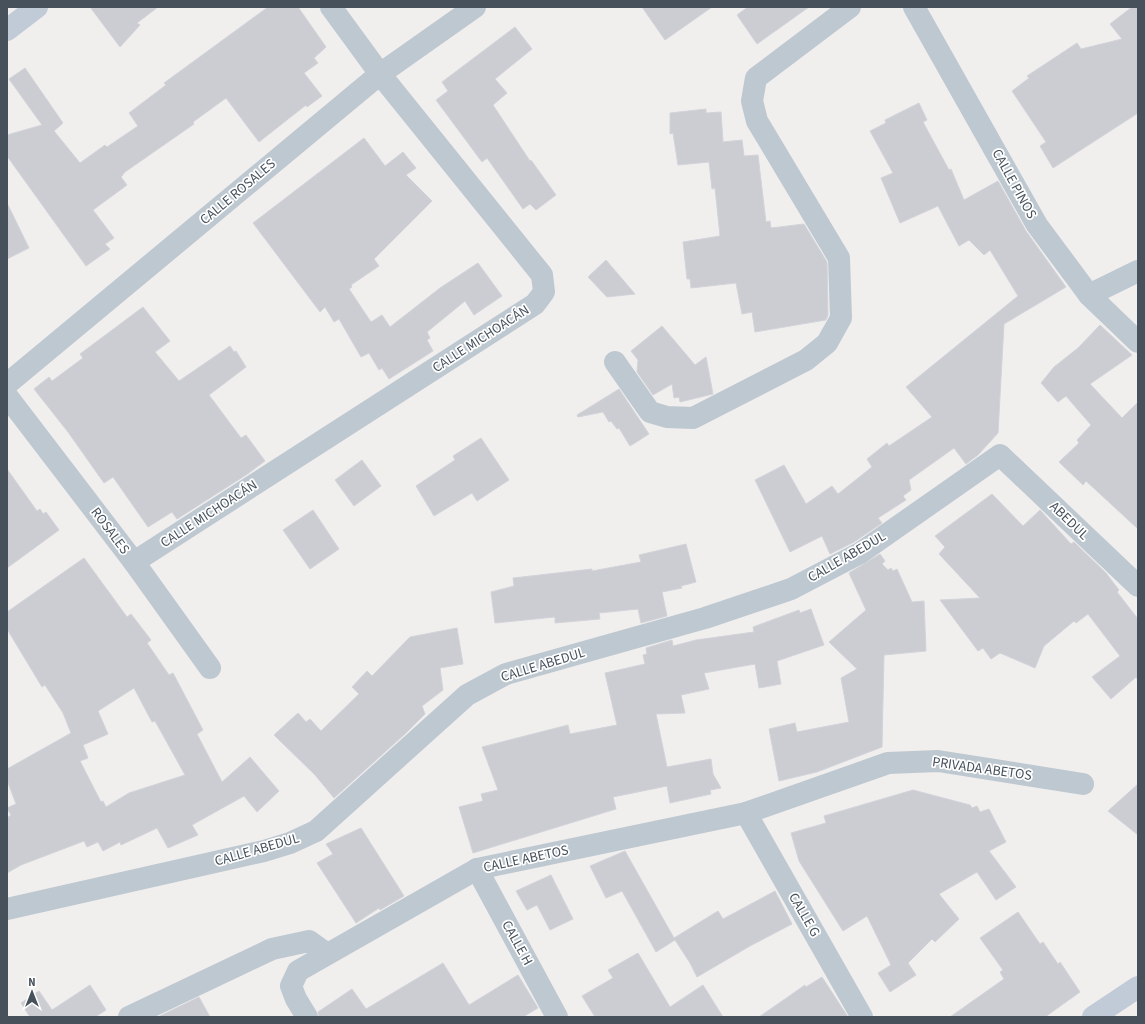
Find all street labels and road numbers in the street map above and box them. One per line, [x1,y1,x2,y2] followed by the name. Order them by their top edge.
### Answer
[987,146,1041,222] street label: CALLE PINOS
[196,154,280,230] street label: CALLE ROSALES
[429,300,533,378] street label: CALLE MICHOACÁN
[157,475,261,553] street label: CALLE MICHOACÁN
[1045,497,1093,545] street label: ABEDUL
[86,503,134,559] street label: ROSALES
[804,526,890,587] street label: CALLE ABEDUL
[498,643,588,687] street label: CALLE ABEDUL
[931,752,1033,786] street label: PRIVADA ABETOS
[212,828,302,872] street label: CALLE ABEDUL
[482,840,570,878] street label: CALLE ABETOS
[783,889,825,941] street label: CALLE G
[496,917,538,969] street label: CALLE H

